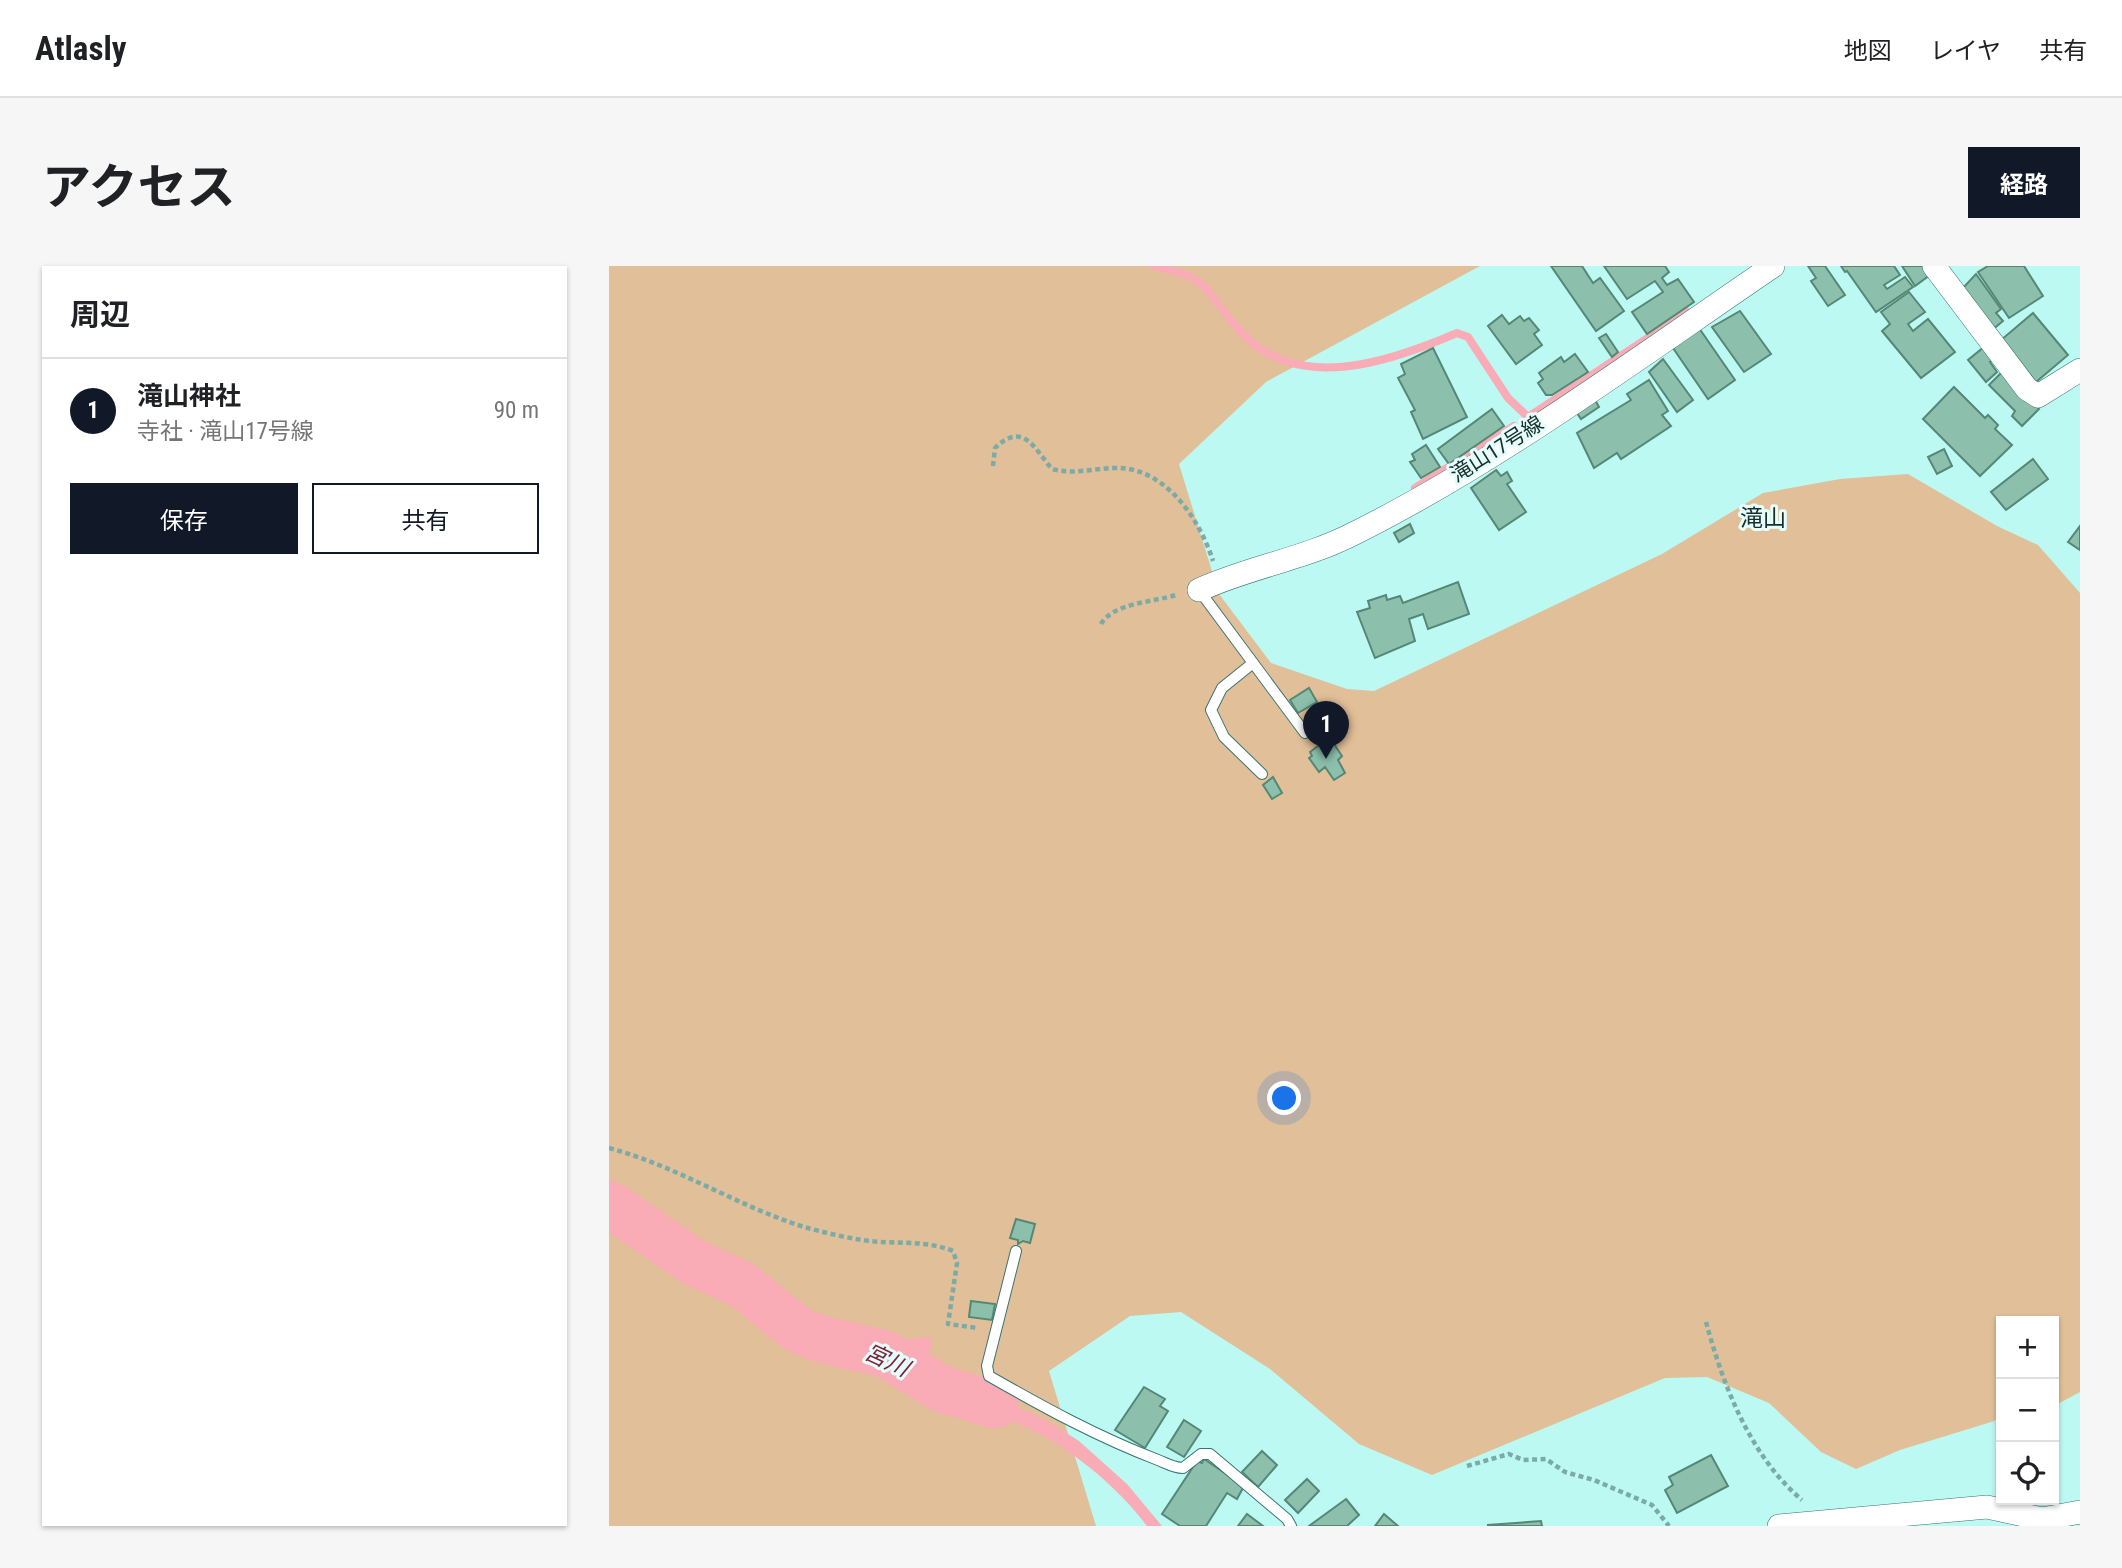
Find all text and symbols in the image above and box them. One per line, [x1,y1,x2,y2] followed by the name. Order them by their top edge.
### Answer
[35,29,126,68] text: Atlasly
[1844,37,1892,65] text: 地図
[1930,37,2001,65] text: レイヤ
[2039,37,2087,65] text: 共有
[1968,147,2080,218] button: 経路
[42,159,236,216] text: アクセス
[70,297,130,332] text: 周辺
[137,381,241,411] text: 滝山神社
[87,397,99,424] text: 1
[494,397,539,424] text: 90 m
[1446,411,1548,487] street label: 滝山17号線
[137,418,314,445] text: 寺社 · 滝山17号線
[70,483,298,554] button: 保存
[312,483,539,554] button: 共有
[1740,505,1786,532] district label: 滝山
[1303,701,1349,759] pin: 1
[1267,1081,1301,1115] your location
[1996,1316,2059,1505] map controls
[1996,1316,2059,1379] button: +
[860,1338,916,1384] water label: 宮川
[1996,1379,2059,1442] button: −
[1996,1442,2059,1505] button: locate

